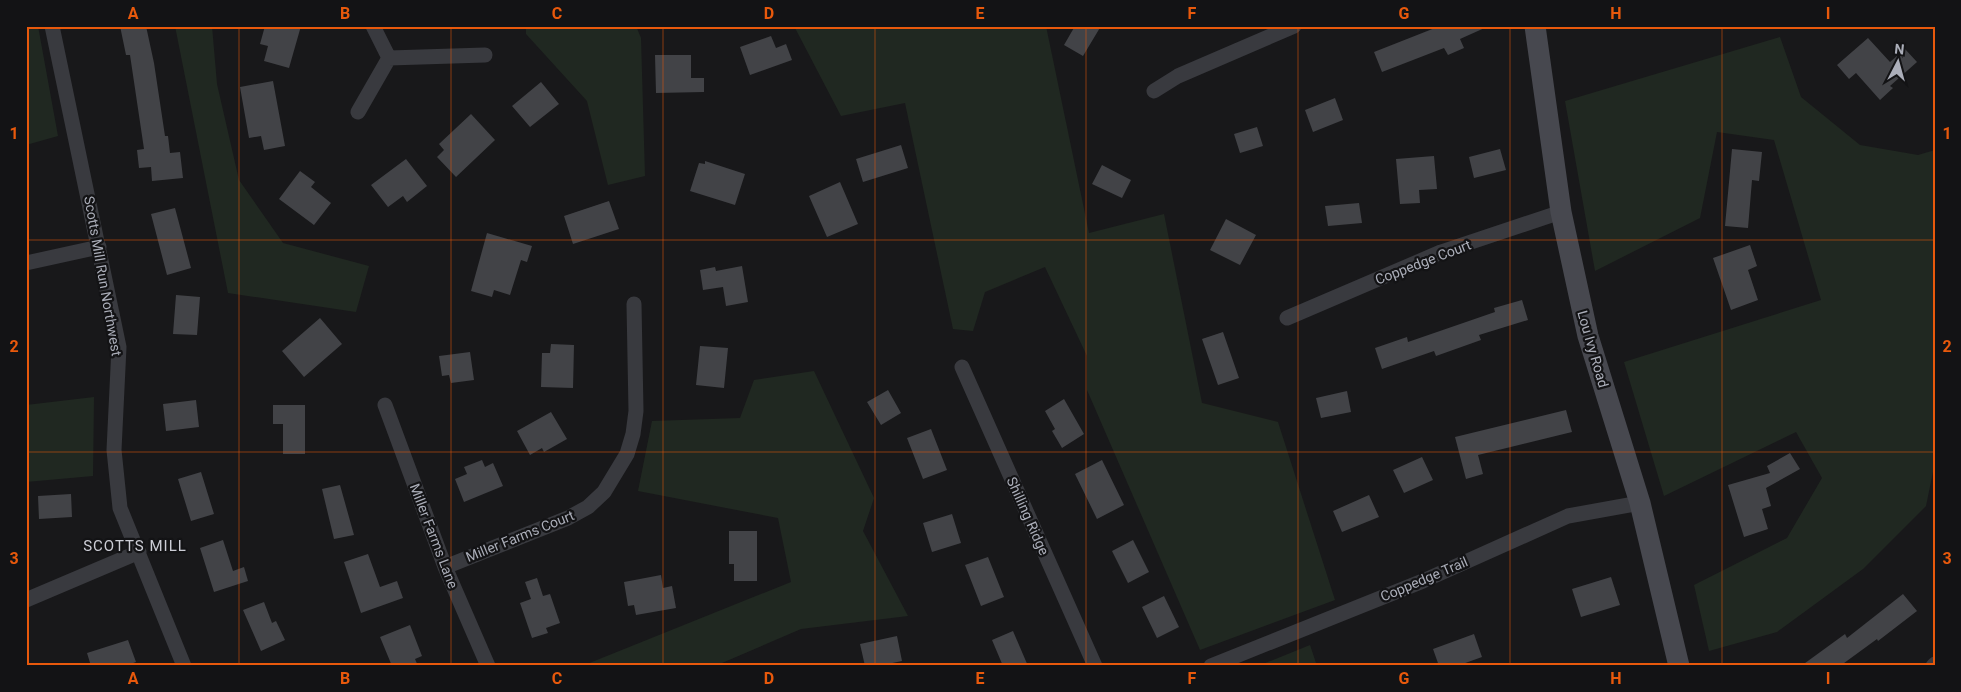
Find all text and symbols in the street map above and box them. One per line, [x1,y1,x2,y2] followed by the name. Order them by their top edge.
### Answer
[128,4,139,23] text: A
[340,4,350,23] text: B
[552,4,562,23] text: C
[764,4,774,23] text: D
[976,4,985,23] text: E
[1188,4,1197,23] text: F
[1399,4,1410,23] text: G
[1610,4,1622,23] text: H
[1826,4,1830,23] text: I
[1874,38,1924,88] north arrow
[1894,41,1905,58] text: N
[9,124,19,143] text: 1
[1942,124,1952,143] text: 1
[81,195,125,358] street label: Scotts Mill Run Northwest
[1373,236,1474,288] street label: Coppedge Court
[1574,309,1612,389] street label: Lou Ivy Road
[9,337,19,356] text: 2
[1942,337,1952,356] text: 2
[1004,474,1052,558] street label: Shilling Ridge
[407,481,461,591] street label: Miller Farms Lane
[464,507,577,565] street label: Miller Farms Court
[83,537,187,555] district label: SCOTTS MILL
[9,549,19,568] text: 3
[1942,549,1952,568] text: 3
[1378,553,1470,605] street label: Coppedge Trail
[128,669,139,688] text: A
[340,669,350,688] text: B
[552,669,562,688] text: C
[764,669,774,688] text: D
[976,669,985,688] text: E
[1188,669,1197,688] text: F
[1399,669,1410,688] text: G
[1610,669,1622,688] text: H
[1826,669,1830,688] text: I

